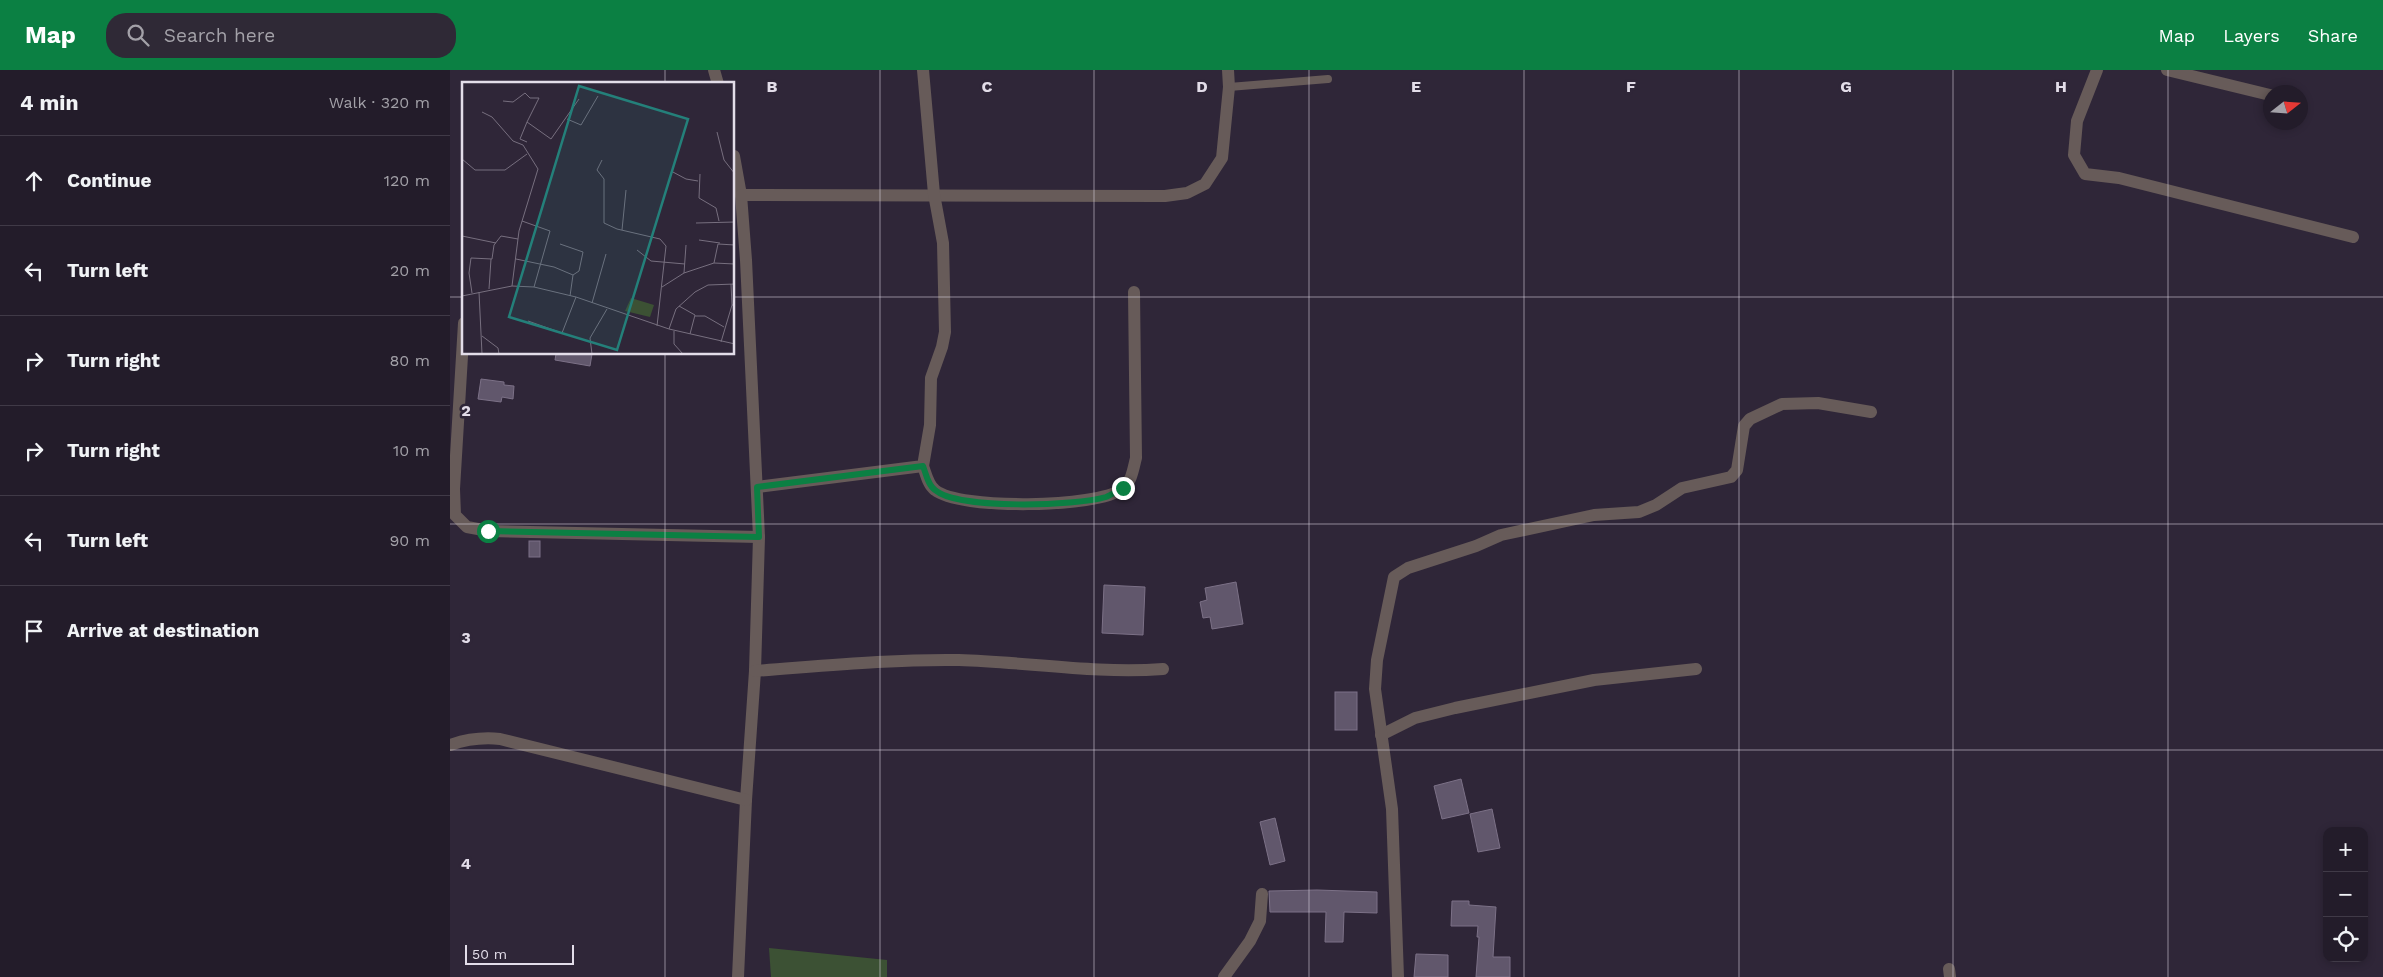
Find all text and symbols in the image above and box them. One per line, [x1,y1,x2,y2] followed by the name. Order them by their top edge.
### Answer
[106,13,456,58] search box
[25,21,76,49] text: Map
[124,21,152,49] icon: search
[164,24,275,47] text: Search here
[2158,25,2195,46] text: Map
[2223,25,2280,46] text: Layers
[2308,25,2358,46] text: Share
[767,77,778,96] text: B
[982,77,993,96] text: C
[1196,77,1208,96] text: D
[1411,77,1421,96] text: E
[1626,77,1636,96] text: F
[1840,77,1852,96] text: G
[2055,77,2067,96] text: H
[462,82,735,355] inset map
[2263,85,2308,130] north arrow
[20,90,78,115] text: 4 min
[329,93,430,112] text: Walk · 320 m
[20,167,48,195] icon: ahead
[67,169,151,192] text: Continue
[384,171,430,190] text: 120 m
[20,257,48,285] icon: left
[67,259,148,282] text: Turn left
[390,261,430,280] text: 20 m
[20,347,48,375] icon: right
[67,349,160,372] text: Turn right
[389,351,430,370] text: 80 m
[461,401,471,420] text: 2
[20,437,48,465] icon: right
[67,439,160,462] text: Turn right
[393,441,430,460] text: 10 m
[1112,477,1135,500] route end
[477,520,500,543] route start
[20,527,48,555] icon: left
[67,529,148,552] text: Turn left
[389,531,430,550] text: 90 m
[20,617,48,645] icon: arrive
[67,619,259,642] text: Arrive at destination
[461,628,471,647] text: 3
[2323,827,2368,962] map controls
[2323,827,2368,872] button: +
[461,854,471,873] text: 4
[2323,872,2368,917] button: −
[2323,917,2368,962] button: locate
[465,942,574,965] scale bar
[472,946,507,962] text: 50 m

